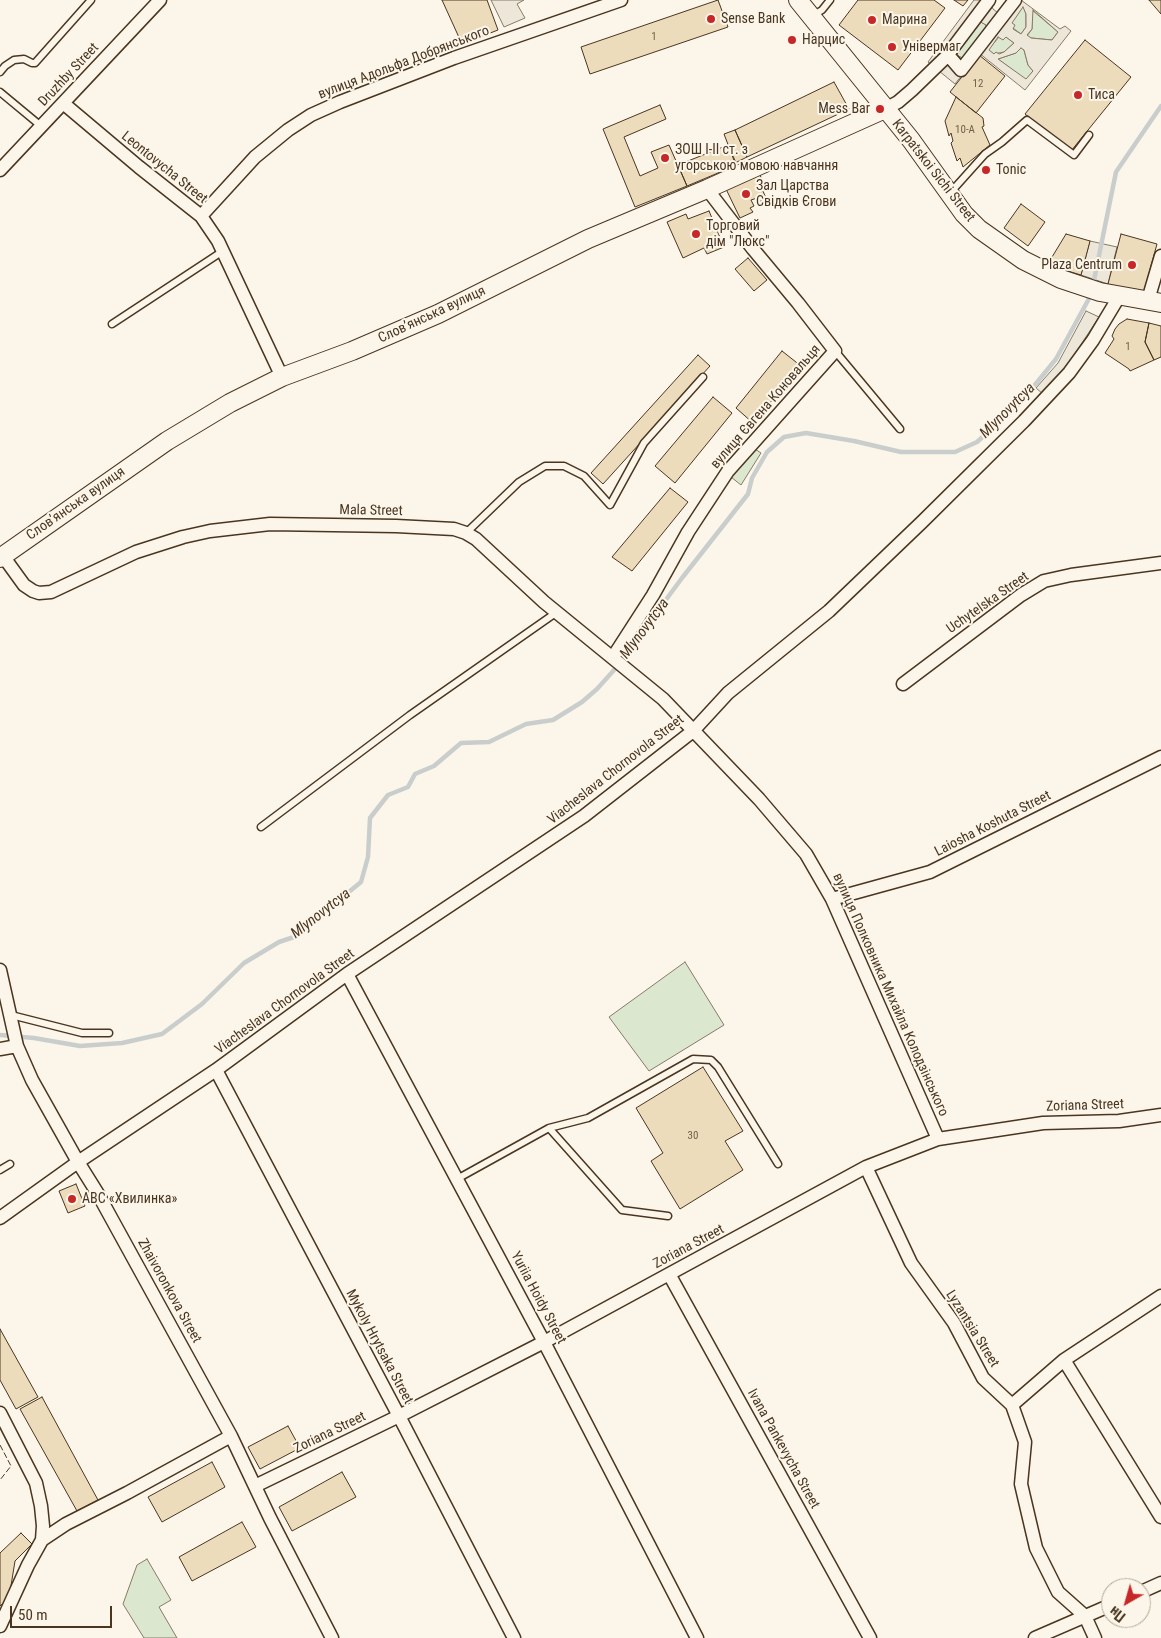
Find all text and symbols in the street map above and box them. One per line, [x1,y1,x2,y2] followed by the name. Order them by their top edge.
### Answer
[721,11,785,27] place label: Sense Bank
[882,12,927,28] place label: Марина
[705,13,717,25] marker: Sense Bank
[866,14,878,26] marker: Марина
[316,23,492,103] street label: вулиця Адольфа Добрянського
[651,30,657,44] house number: 1
[802,32,845,48] place label: Нарцис
[786,34,798,46] marker: Нарцис
[902,39,961,55] place label: Універмаг
[35,40,103,110] street label: Druzhby Street
[886,41,898,53] marker: Універмаг
[973,77,983,91] house number: 12
[1088,87,1115,103] place label: Тиса
[1072,89,1084,101] marker: Тиса
[818,101,870,117] place label: Mess Bar
[874,103,886,115] marker: Mess Bar
[888,116,978,226] street label: Karpatskoi Sichi Street
[955,123,975,137] house number: 10-А
[118,128,210,208] street label: Leontovycha Street
[675,142,838,174] place label: ЗОШ І-ІІ ст. з угорською мовою навчання
[659,152,671,164] marker: ЗОШ І-ІІ ст. з угорською мовою навчання
[996,162,1026,178] place label: Tonic
[980,164,992,176] marker: Tonic
[756,178,836,210] place label: Зал Царства Свідків Єгови
[740,188,752,200] marker: Зал Царства Свідків Єгови
[706,218,769,250] place label: Торговий дім "Люкс"
[690,228,702,240] marker: Торговий дім "Люкс"
[1041,257,1122,273] place label: Plaza Centrum
[1126,259,1138,271] marker: Plaza Centrum
[376,283,488,347] street label: Словʼянська вулиця
[1125,340,1131,354] house number: 1
[708,342,824,472] street label: вулиця Євгена Коновальця
[977,380,1039,442] water label: Mlynovytcya
[23,464,129,544] street label: Словʼянська вулиця
[339,502,403,520] street label: Mala Street
[944,569,1032,637] street label: Uchytelska Street
[616,595,674,663] water label: Mlynovytcya
[545,712,687,828] street label: Viacheslava Chornovola Street
[932,787,1054,861] street label: Laiosha Koshuta Street
[829,871,951,1119] street label: вулиця Полковника Михайла Колодзінського
[288,885,354,943] water label: Mlynovytcya
[212,946,358,1058] street label: Viacheslava Chornovola Street
[1046,1096,1124,1116] street label: Zoriana Street
[688,1129,698,1143] house number: 30
[82,1191,177,1207] place label: АВС «Хвилинка»
[66,1193,78,1205] marker: АВС «Хвилинка»
[651,1221,727,1273] street label: Zoriana Street
[133,1236,205,1346] street label: Zhaivoronkova Street
[507,1249,569,1347] street label: Yuriia Hoidy Street
[342,1287,416,1407] street label: Mykoly Hrytsaka Street
[942,1287,1002,1371] street label: Lyzantsia Street
[743,1386,823,1512] street label: Ivana Pankevycha Street
[291,1408,369,1458] street label: Zoriana Street
[1101,1578,1151,1628] north arrow
[12,1596,115,1628] scale bar
[1106,1603,1128,1625] text: Пн
[18,1606,48,1624] text: 50 m

